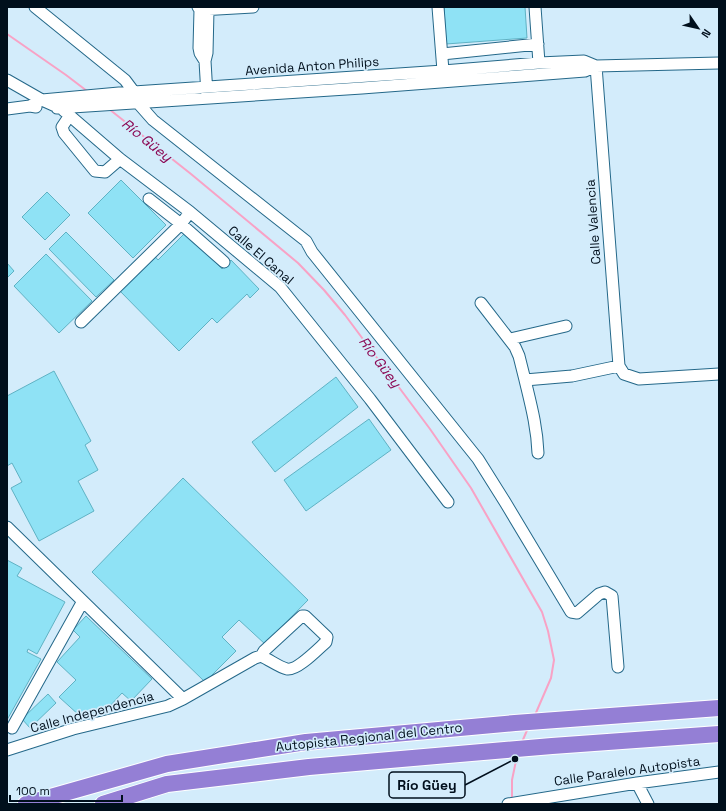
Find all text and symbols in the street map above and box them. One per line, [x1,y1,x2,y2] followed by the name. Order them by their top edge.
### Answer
[678,8,718,48] north arrow
[698,27,714,41] text: N
[244,53,380,79] street label: Avenida Anton Philips
[118,114,177,167] water label: Río Güey
[582,178,604,265] street label: Calle Valencia
[225,222,297,288] street label: Calle El Canal
[355,333,406,392] water label: Río Güey
[28,687,156,737] street label: Calle Independencia
[275,719,463,755] street label: Autopista Regional del Centro
[553,752,702,790] street label: Calle Paralelo Autopista
[389,772,465,798] callout: Río Güey
[397,776,457,794] text: Río Güey
[10,777,122,803] scale bar
[16,783,50,799] text: 100 m

